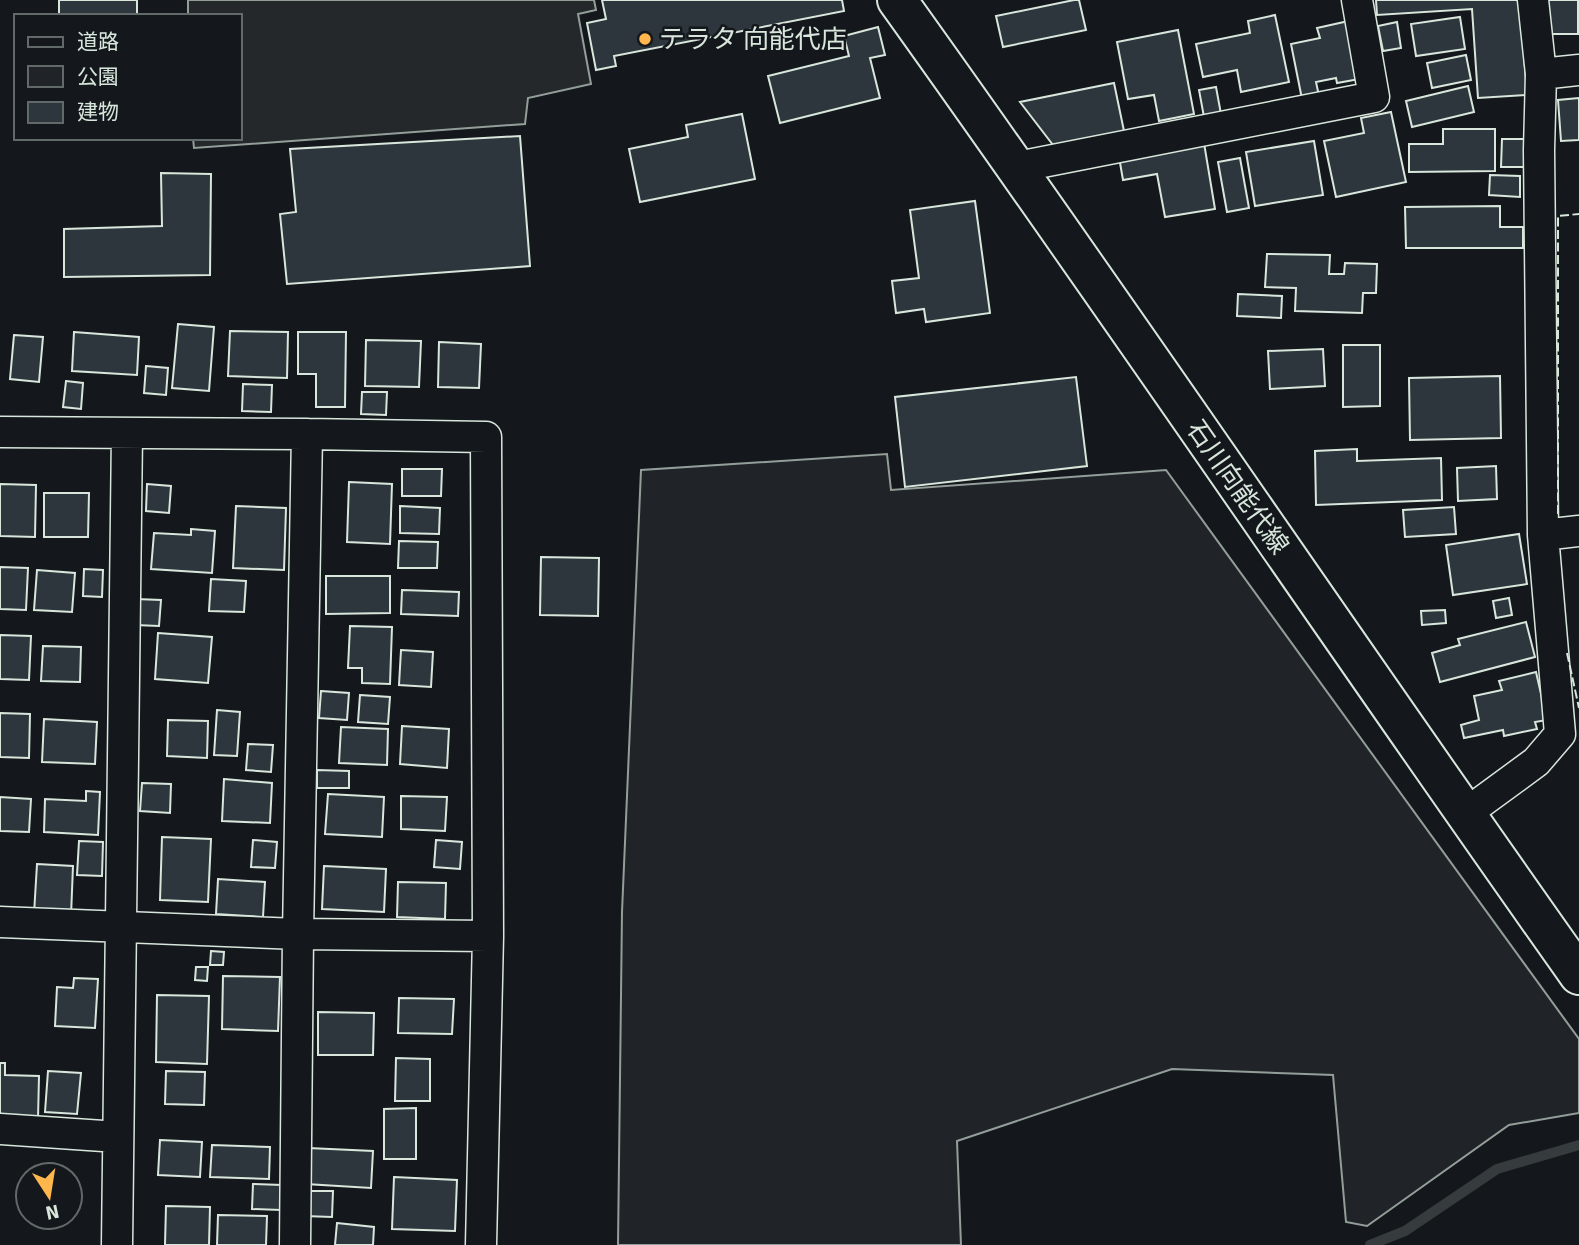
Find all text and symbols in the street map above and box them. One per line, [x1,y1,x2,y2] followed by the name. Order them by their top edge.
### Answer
[14,14,242,140] legend
[659,24,847,56] place label: テラタ 向能代店
[77,29,119,55] text: 道路
[637,31,653,47] marker: テラタ 向能代店
[77,64,119,90] text: 公園
[77,99,119,125] text: 建物
[1179,414,1295,561] street label: 石川向能代線
[14,1161,84,1231] north arrow
[43,1199,61,1225] text: N

